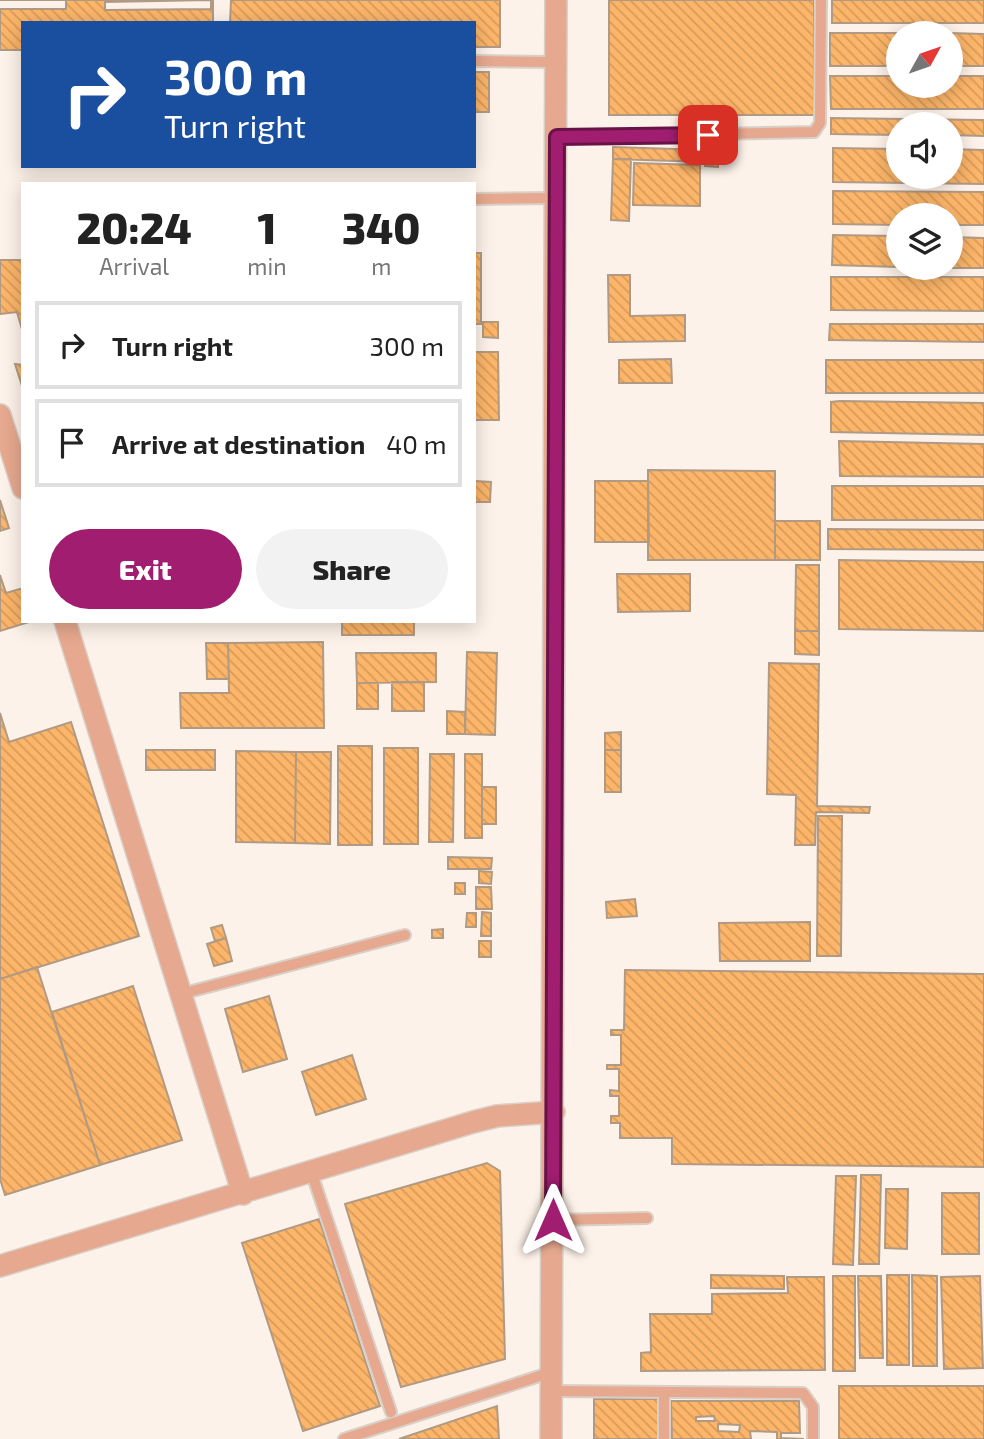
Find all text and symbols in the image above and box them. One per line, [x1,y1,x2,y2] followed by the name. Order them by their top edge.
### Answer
[886,21,962,98] north arrow
[886,21,963,280] map controls
[164,46,307,105] text: 300 m
[49,49,140,140] icon: right
[678,105,738,165] pin
[164,106,306,144] text: Turn right
[886,112,963,189] button: sound
[689,116,727,154] icon: arrive
[77,202,192,252] text: 20:24
[257,202,276,252] text: 1
[342,202,420,252] text: 340
[886,203,963,280] button: layers
[99,252,169,280] text: Arrival
[247,252,287,280] text: min
[371,252,391,280] text: m
[53,326,91,364] icon: right
[112,330,233,361] text: Turn right
[370,330,444,361] text: 300 m
[53,424,91,462] icon: arrive
[112,428,365,459] text: Arrive at destination
[386,428,447,459] text: 40 m
[49,529,242,609] button: Exit
[256,529,448,609] button: Share
[516,1183,590,1257] position arrow

